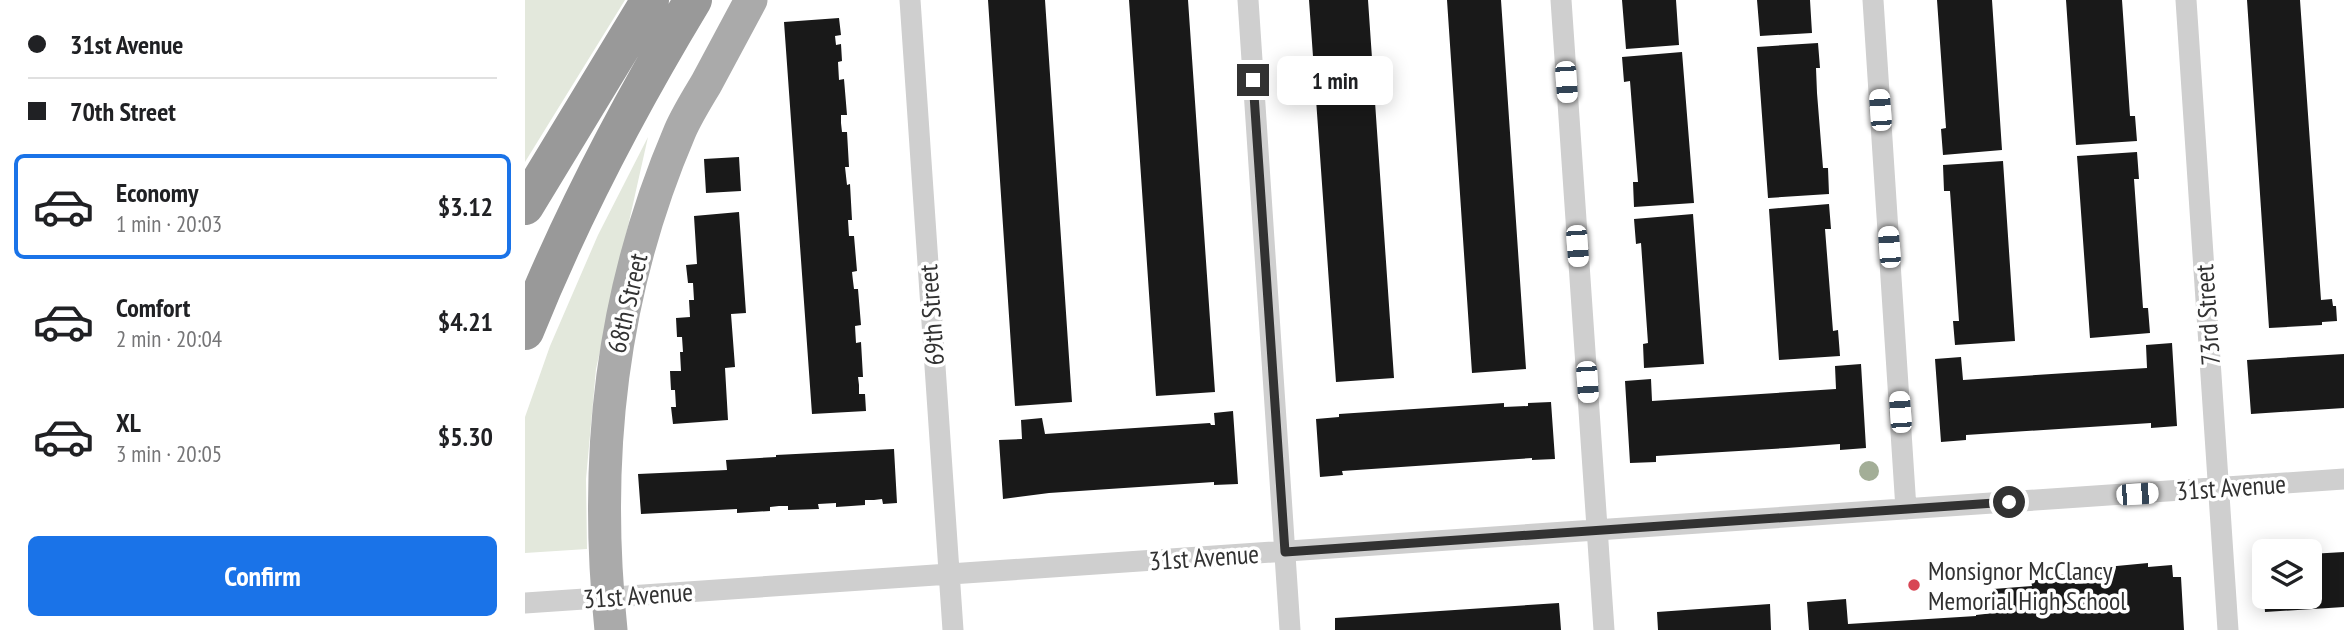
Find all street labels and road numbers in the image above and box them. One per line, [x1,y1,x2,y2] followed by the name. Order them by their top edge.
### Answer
[600,250,654,356] street label: 68th Street
[911,263,951,367] street label: 69th Street
[2187,263,2227,367] street label: 73rd Street
[2175,467,2287,507] street label: 31st Avenue
[1148,537,1260,577] street label: 31st Avenue
[582,575,694,615] street label: 31st Avenue

